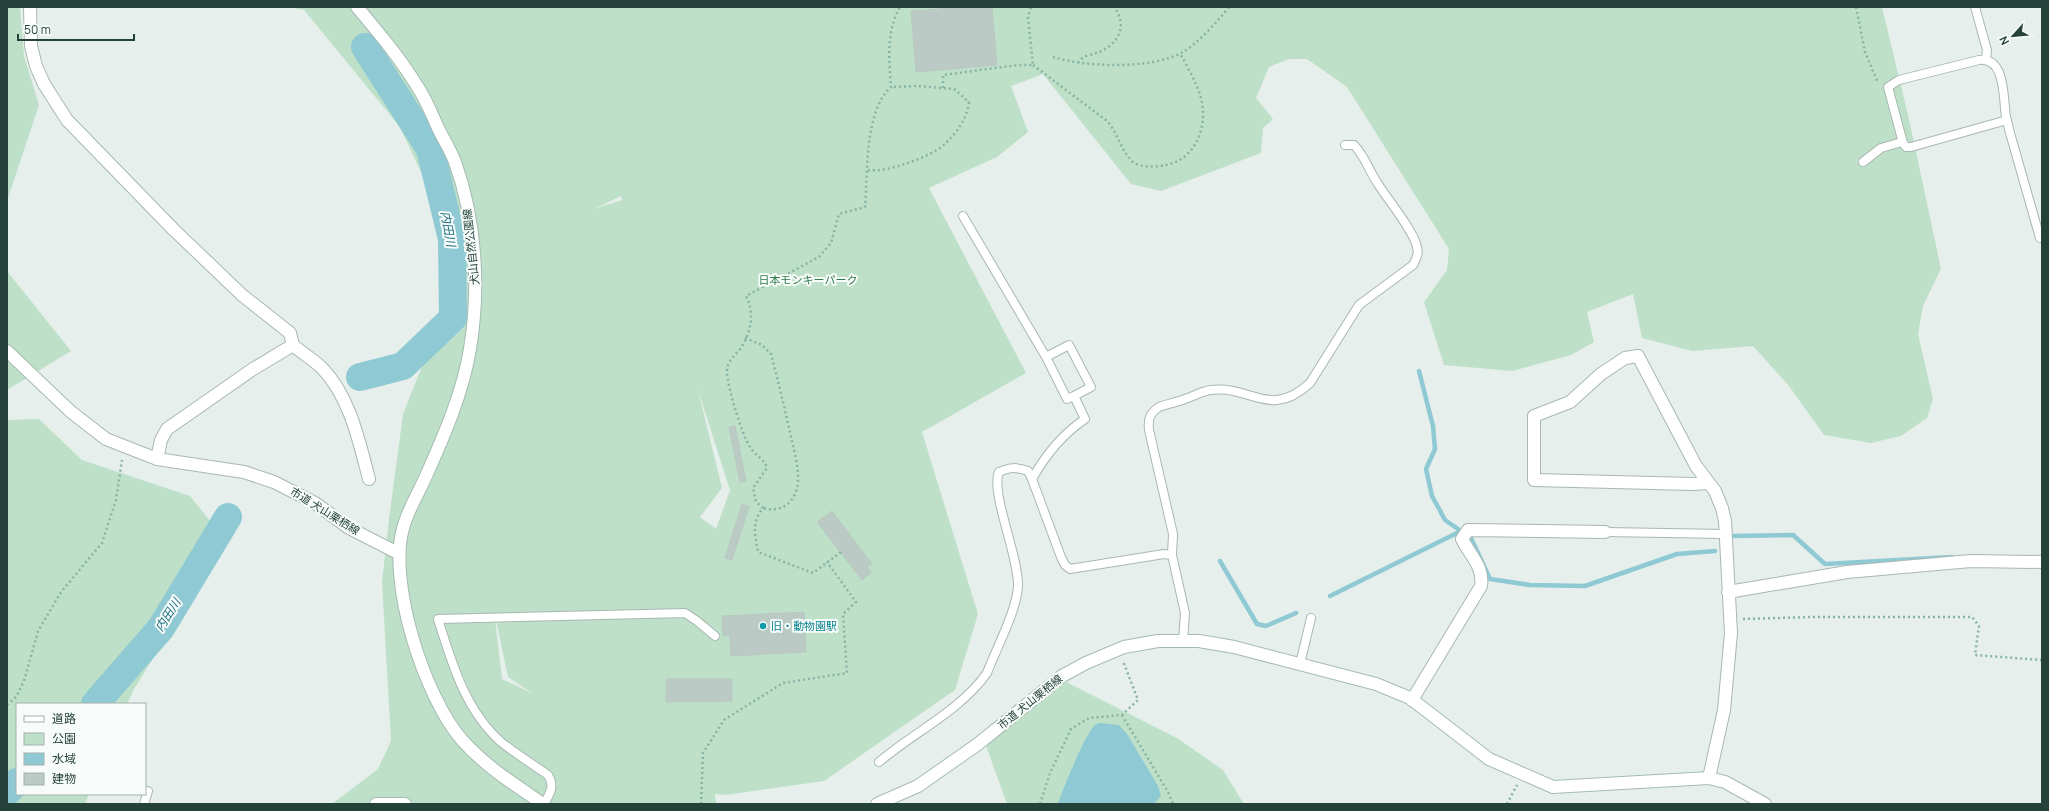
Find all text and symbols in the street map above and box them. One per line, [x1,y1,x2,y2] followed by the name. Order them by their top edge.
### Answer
[18,16,134,42] scale bar
[1993,16,2033,56] north arrow
[24,21,51,38] text: 50 m
[1995,34,2012,48] text: N
[459,208,482,286] street label: 犬山自然公園線
[437,210,460,250] water label: 内田川
[759,272,857,287] park label: 日本モンキーパーク
[288,483,363,538] street label: 市道 犬山栗栖線
[151,593,186,634] water label: 内田川
[771,618,837,633] place label: 旧・動物園駅
[758,621,768,631] marker: 旧・動物園駅
[994,671,1065,732] street label: 市道 犬山栗栖線
[16,703,146,795] legend
[52,710,76,727] text: 道路
[52,730,76,747] text: 公園
[52,750,76,767] text: 水域
[52,770,76,787] text: 建物

